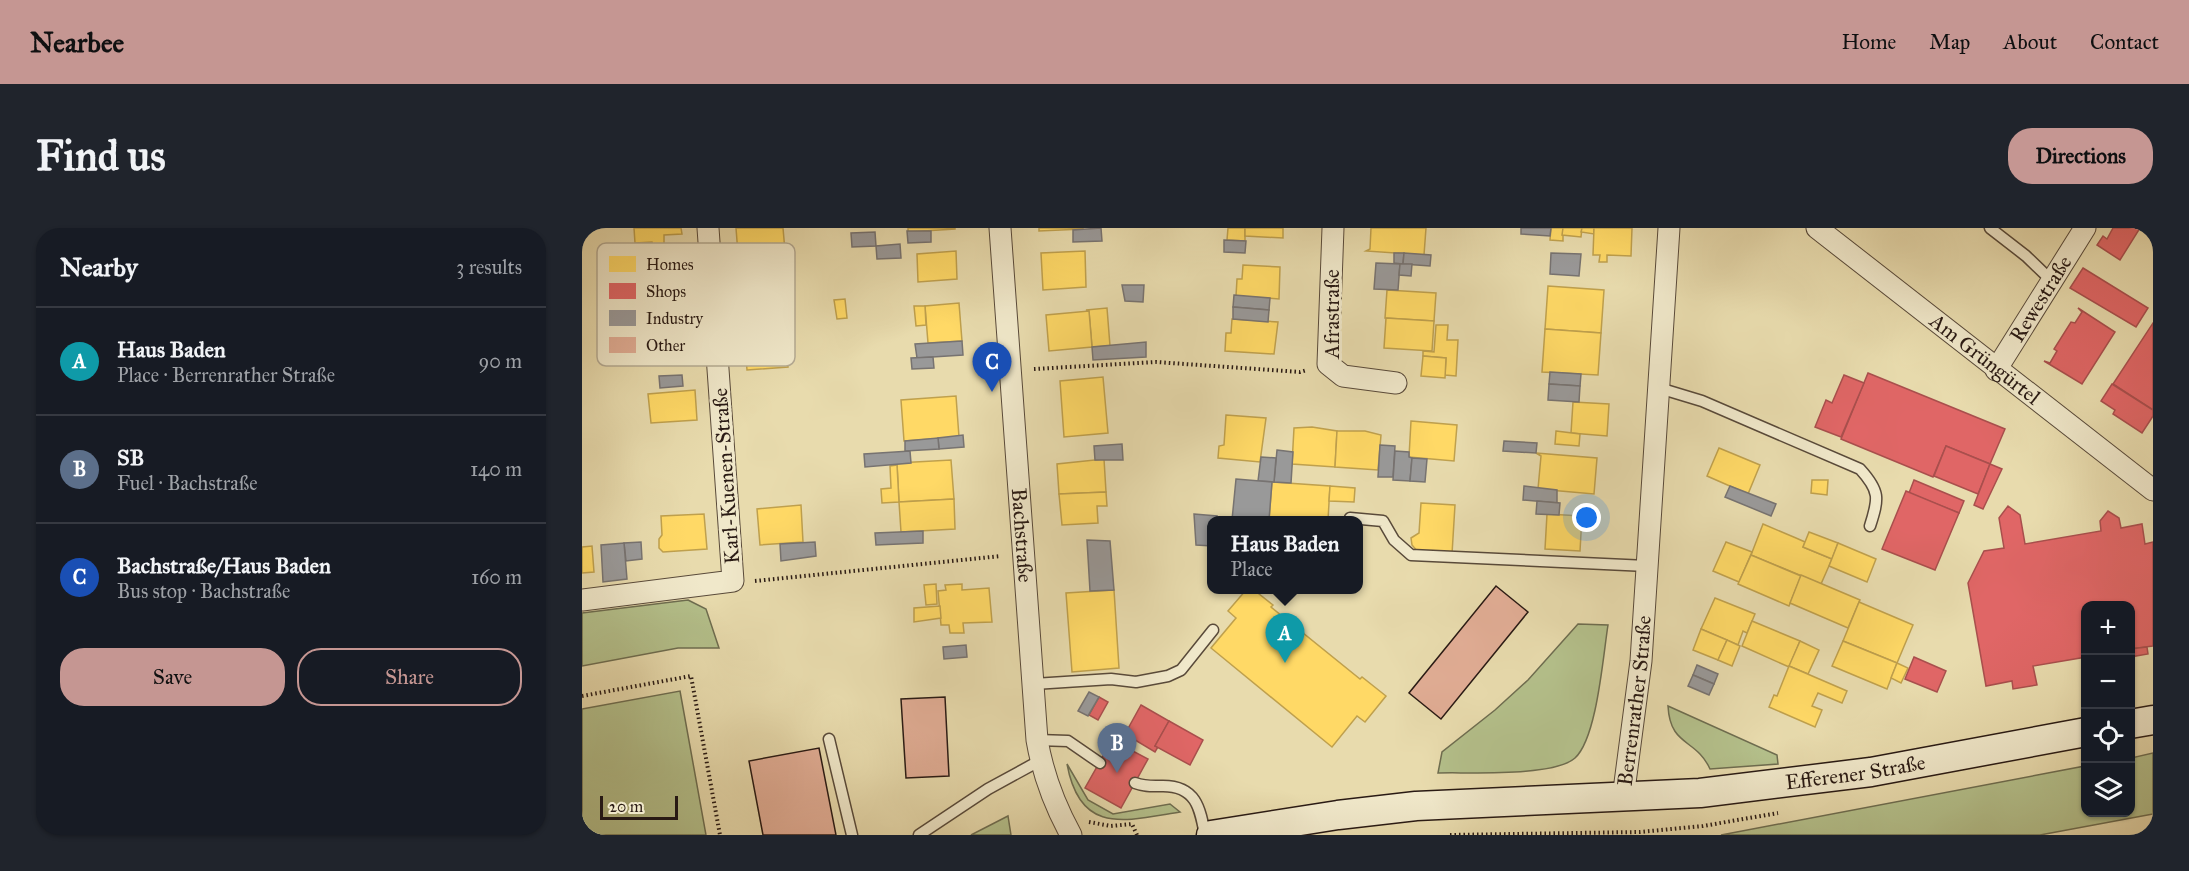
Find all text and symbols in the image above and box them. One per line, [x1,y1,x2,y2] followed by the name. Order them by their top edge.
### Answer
[30,25,124,60] text: Nearbee
[1841,29,1896,55] text: Home
[1929,29,1970,55] text: Map
[2003,29,2057,55] text: About
[2090,29,2159,55] text: Contact
[2008,128,2153,184] button: Directions
[36,130,166,182] text: Find us
[597,243,795,366] legend
[60,251,138,283] text: Nearby
[2004,251,2078,347] street label: Rewestraße
[456,255,522,279] text: 3 results
[646,255,694,274] text: Homes
[1319,269,1345,360] street label: Afrastraße
[646,282,686,301] text: Shops
[1924,307,2046,410] street label: Am Grüngürtel
[646,309,704,328] text: Industry
[117,336,226,363] text: Haus Baden
[646,336,685,355] text: Other
[972,342,1012,392] pin: C
[73,349,86,373] text: A
[479,349,522,373] text: 90 m
[117,363,335,387] text: Place · Berrenrather Straße
[707,387,745,565] street label: Karl-Kuenen-Straße
[117,444,144,471] text: SB
[73,457,86,481] text: B
[470,457,522,481] text: 140 m
[117,471,257,495] text: Fuel · Bachstraße
[1006,487,1039,584] street label: Bachstraße
[1572,503,1601,532] your location
[1207,516,1363,594] popup
[1231,530,1339,557] text: Haus Baden
[117,552,331,579] text: Bachstraße/Haus Baden
[1231,557,1273,581] text: Place
[73,565,86,589] text: C
[471,565,522,589] text: 160 m
[117,579,290,603] text: Bus stop · Bachstraße
[2081,601,2135,817] map controls
[2081,601,2135,655] button: +
[1266,614,1304,663] pin: A
[1612,615,1657,787] street label: Berrenrather Straße
[60,648,285,706] button: Save
[297,648,522,706] button: Share
[2081,655,2135,709] button: −
[2081,709,2135,763] button: locate
[1098,724,1136,773] pin: B
[1784,749,1928,795] street label: Efferener Straße
[2081,763,2135,817] button: layers
[600,793,678,820] scale bar
[609,797,643,816] text: 20 m

